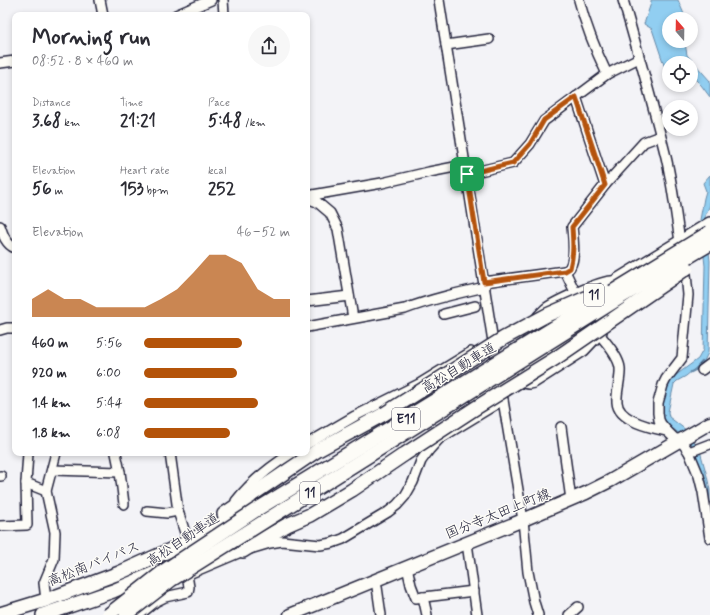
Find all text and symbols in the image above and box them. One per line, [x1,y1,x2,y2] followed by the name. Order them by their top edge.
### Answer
[662,12,698,48] north arrow
[662,12,698,136] map controls
[32,24,151,52] text: Morning run
[248,25,290,67] button: share
[32,53,133,70] text: 08:52 · 8 × 460 m
[662,56,698,92] button: locate
[32,96,71,110] text: Distance
[120,96,143,110] text: Time
[208,96,230,110] text: Pace
[662,100,698,136] button: layers
[32,110,61,132] text: 3.68
[120,110,156,132] text: 21:21
[208,110,242,132] text: 5:48
[61,116,80,130] text: km
[242,116,266,130] text: /km
[450,157,484,191] pin
[456,163,478,185] icon: arrive
[32,164,75,178] text: Elevation
[120,164,169,178] text: Heart rate
[208,164,226,178] text: kcal
[32,178,52,200] text: 56
[120,178,144,200] text: 153
[208,178,236,200] text: 252
[52,184,63,198] text: m
[144,184,169,198] text: bpm
[32,224,83,241] text: Elevation
[237,224,290,241] text: 46–52 m
[584,284,604,306] road number: 11
[32,335,68,352] text: 460 m
[96,335,122,352] text: 5:56
[418,339,500,397] street label: 高松自動車道
[32,365,67,382] text: 920 m
[96,365,121,382] text: 6:00
[32,395,71,412] text: 1.4 km
[96,395,123,412] text: 5:44
[392,408,420,430] road number: E11
[32,425,70,442] text: 1.8 km
[96,425,121,442] text: 6:08
[300,482,320,504] road number: 11
[443,485,553,543] street label: 国分寺太田上町線
[143,509,223,571] street label: 高松自動車道
[45,537,143,591] street label: 高松南バイパス

